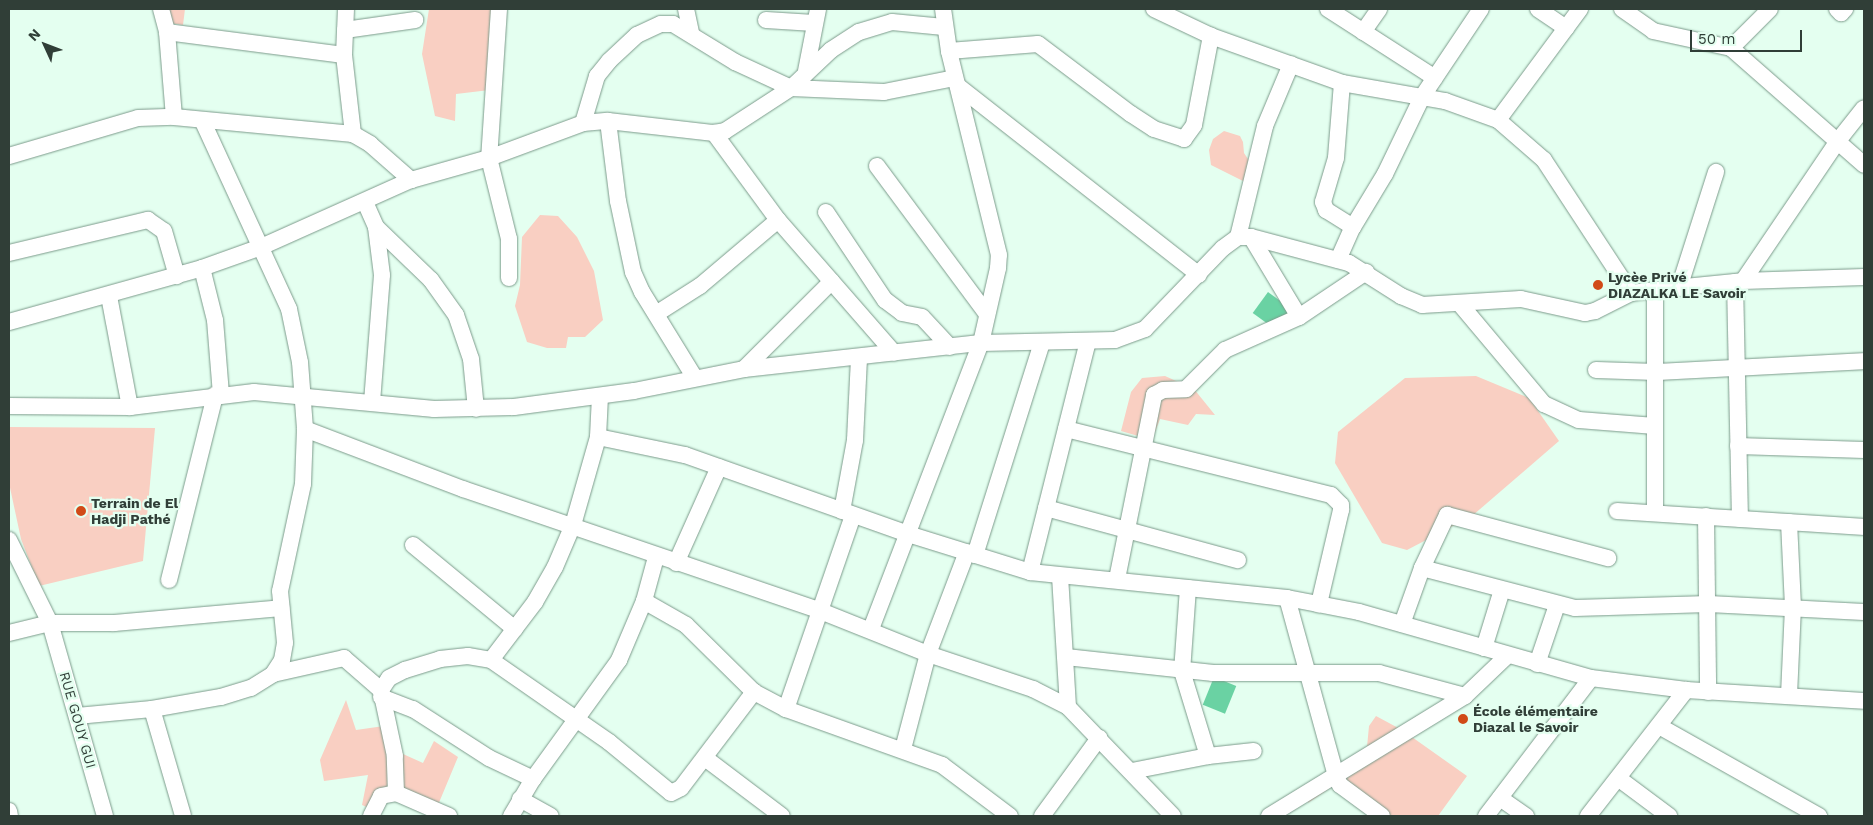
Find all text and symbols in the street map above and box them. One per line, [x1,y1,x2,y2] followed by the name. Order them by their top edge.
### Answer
[20,20,70,70] north arrow
[1693,20,1806,52] scale bar
[25,26,43,44] text: N
[1698,30,1735,48] text: 50 m
[1608,269,1746,302] place label: Lycèe Privé DIAZALKA LE Savoir
[1592,279,1604,291] marker: Lycèe Privé DIAZALKA LE Savoir
[91,495,178,528] place label: Terrain de El Hadji Pathé
[75,505,87,517] marker: Terrain de El Hadji Pathé
[56,669,100,771] street label: RUE GOUY GUI
[1473,703,1598,736] place label: École élémentaire Diazal le Savoir
[1457,713,1469,725] marker: École élémentaire Diazal le Savoir

